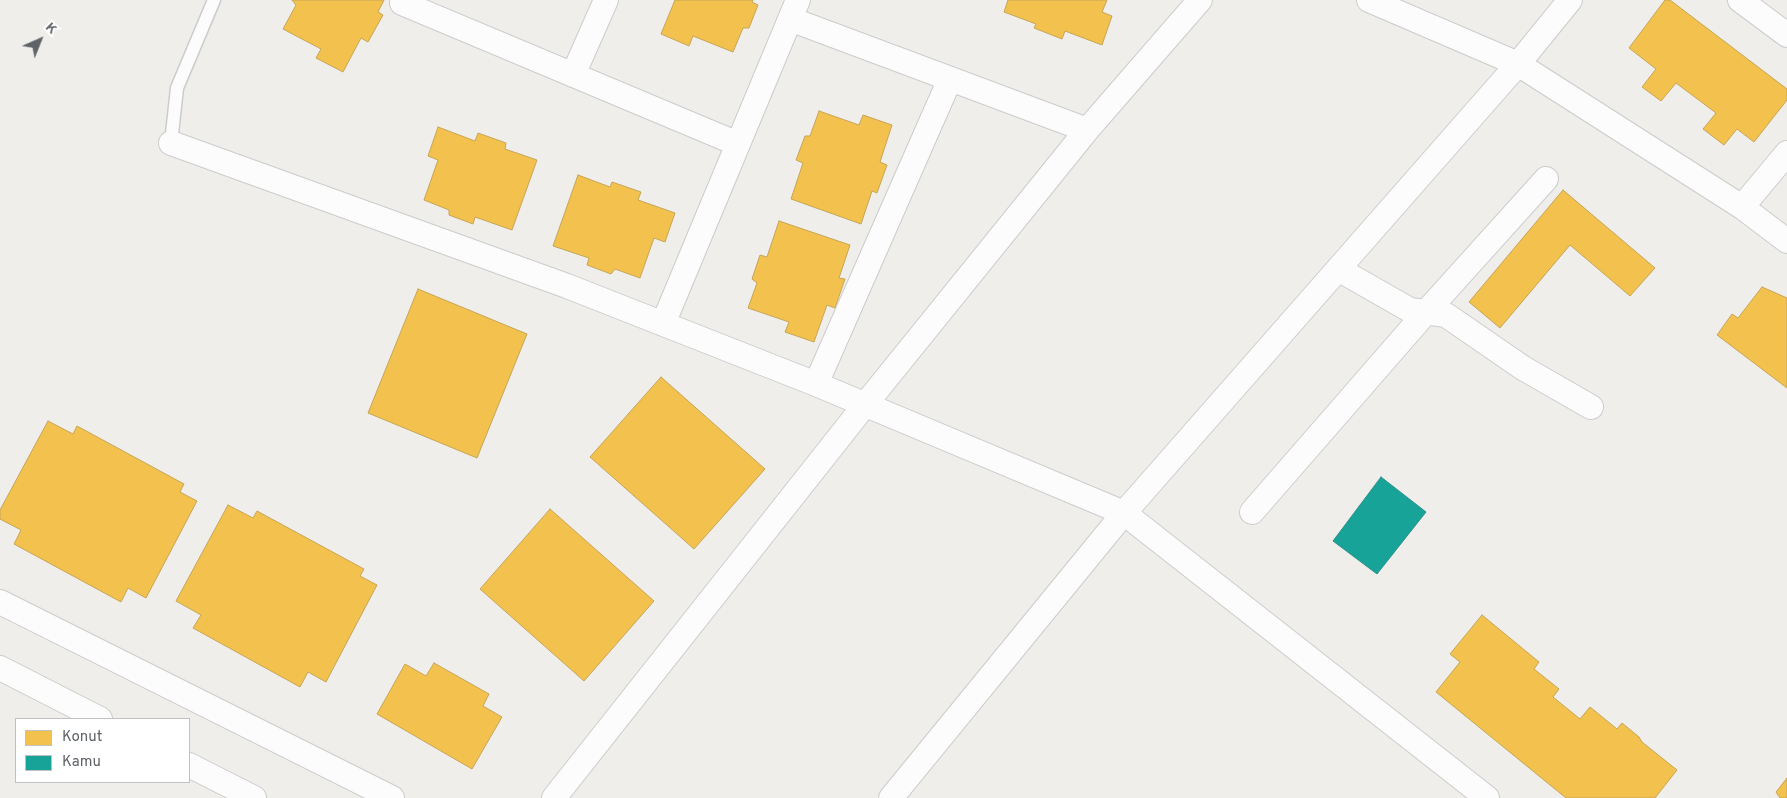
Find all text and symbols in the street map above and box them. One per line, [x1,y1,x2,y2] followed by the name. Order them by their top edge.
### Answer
[15,15,65,65] north arrow
[41,19,60,38] text: K
[15,718,190,783] legend
[62,728,102,747] text: Konut
[62,753,101,772] text: Kamu

